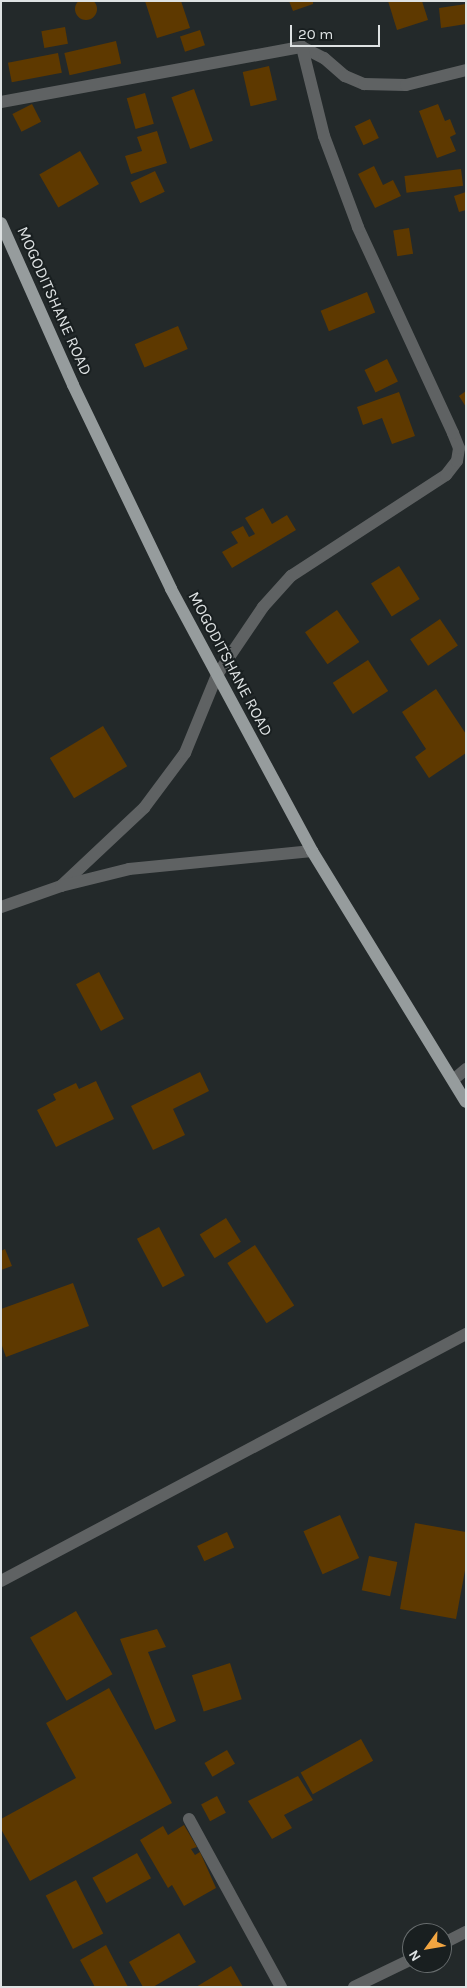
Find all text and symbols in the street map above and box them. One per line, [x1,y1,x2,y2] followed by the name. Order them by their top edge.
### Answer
[292,15,382,47] scale bar
[298,25,333,43] text: 20 m
[13,224,95,378] street label: MOGODITSHANE ROAD
[184,589,276,739] street label: MOGODITSHANE ROAD
[402,1923,452,1973] north arrow
[405,1947,425,1964] text: N

